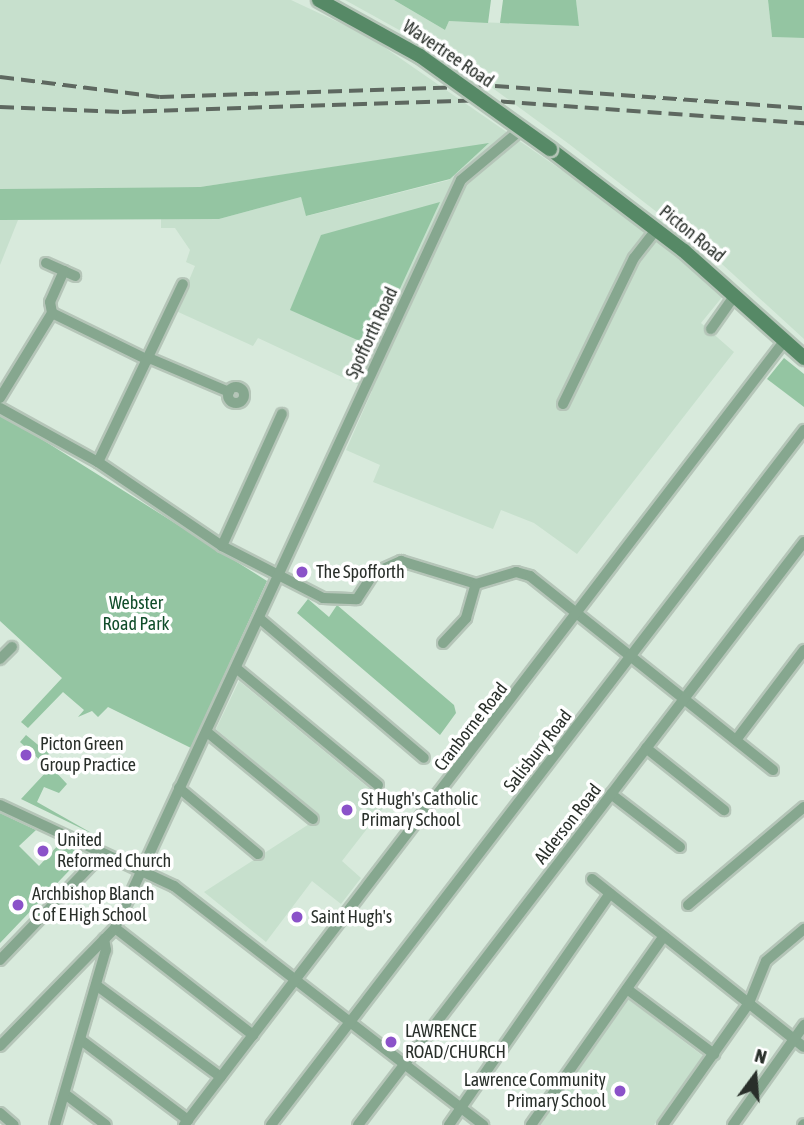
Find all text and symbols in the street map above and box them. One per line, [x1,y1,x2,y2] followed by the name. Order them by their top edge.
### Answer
[398,16,498,92] street label: Wavertree Road
[655,201,729,267] street label: Picton Road
[341,284,403,382] street label: Spofforth Road
[316,561,405,583] place label: The Spofforth
[294,564,310,580] marker: The Spofforth
[103,593,169,636] park label: Webster Road Park
[430,679,512,775] street label: Cranborne Road
[499,706,577,796] street label: Salisbury Road
[40,734,136,776] place label: Picton Green Group Practice
[18,747,34,763] marker: Picton Green Group Practice
[530,780,606,868] street label: Alderson Road
[361,789,478,832] place label: St Hugh's Catholic Primary School
[339,802,355,818] marker: St Hugh's Catholic Primary School
[57,830,171,872] place label: United Reformed Church
[35,843,51,859] marker: United Reformed Church
[32,884,155,926] place label: Archbishop Blanch C of E High School
[10,897,26,913] marker: Archbishop Blanch C of E High School
[311,906,392,928] place label: Saint Hugh's
[289,909,305,925] marker: Saint Hugh's
[405,1021,506,1064] place label: LAWRENCE ROAD/CHURCH
[383,1034,399,1050] marker: LAWRENCE ROAD/CHURCH
[720,1041,790,1111] north arrow
[752,1044,769,1068] text: N
[464,1070,606,1112] place label: Lawrence Community Primary School
[612,1083,628,1099] marker: Lawrence Community Primary School

